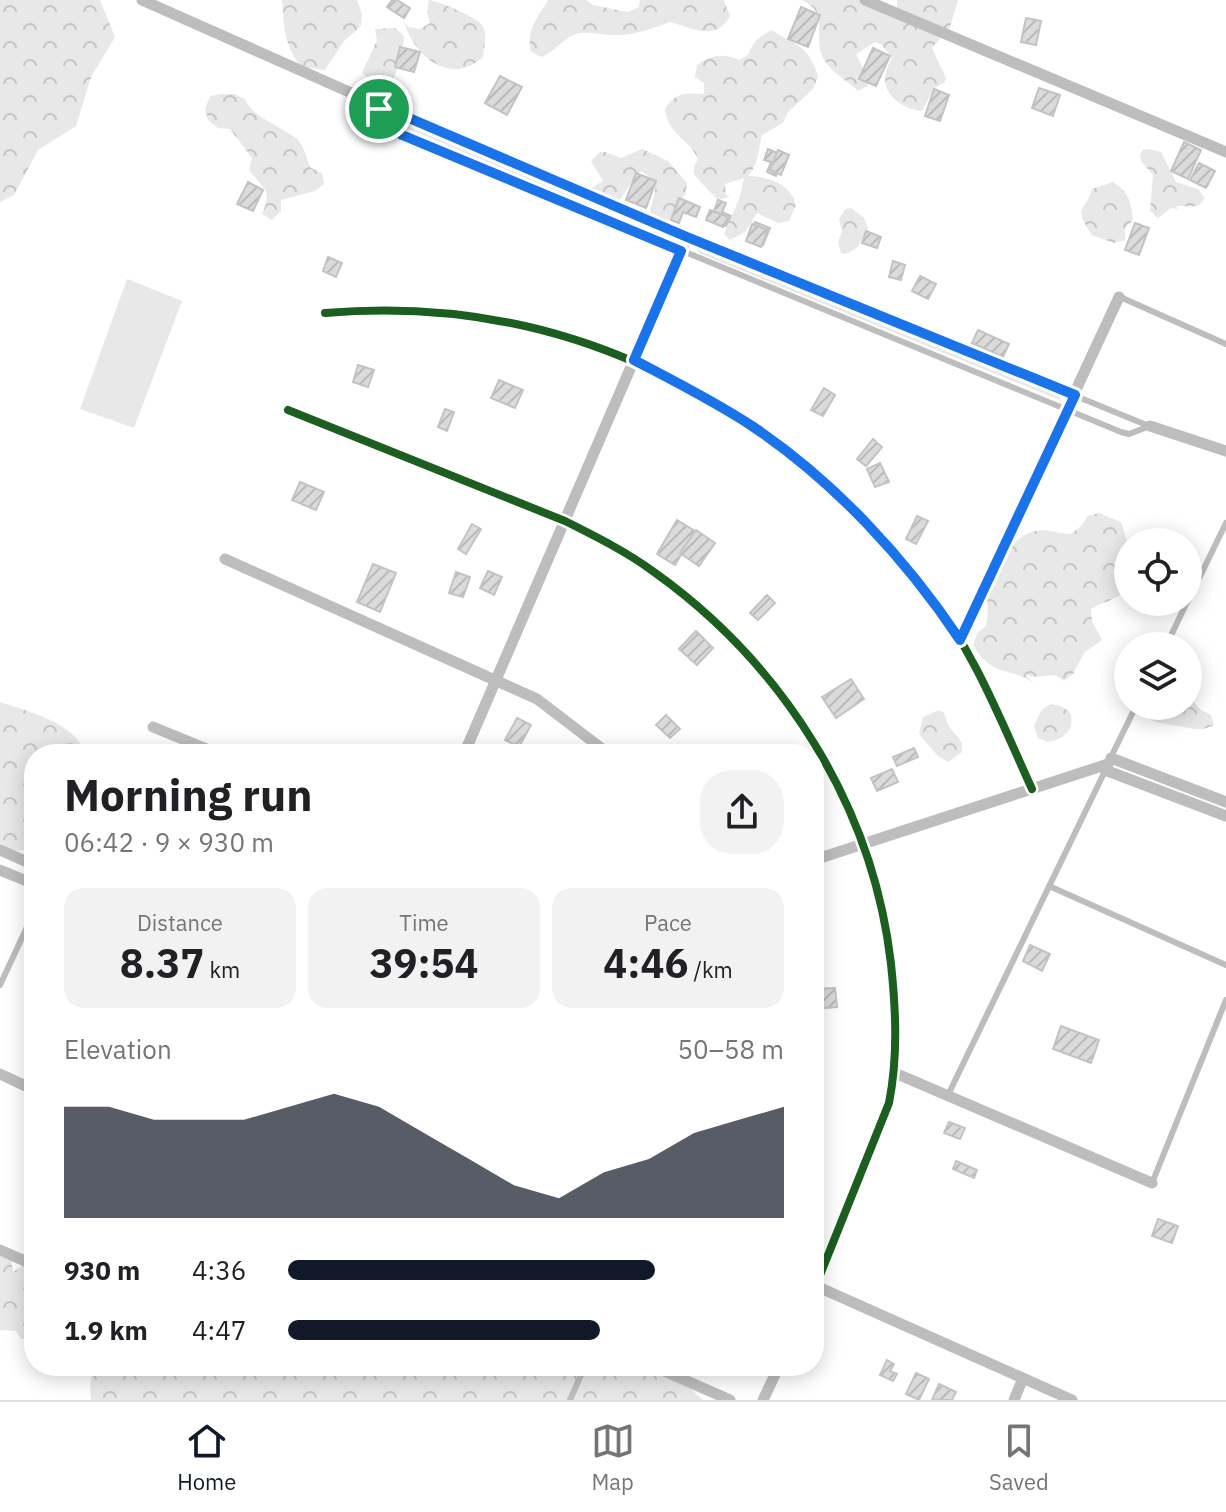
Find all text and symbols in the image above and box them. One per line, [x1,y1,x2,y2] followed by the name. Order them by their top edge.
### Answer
[345,75,413,143] pin
[357,87,401,131] icon: arrive
[1114,528,1202,720] map controls
[1114,528,1202,616] button: locate
[1114,632,1202,720] button: layers
[64,766,313,823] text: Morning run
[700,770,784,854] button: share
[64,825,274,859] text: 06:42 · 9 × 930 m
[137,908,223,937] text: Distance
[399,908,449,937] text: Time
[644,908,692,937] text: Pace
[120,937,204,989] text: 8.37
[369,937,479,989] text: 39:54
[603,937,688,989] text: 4:46
[204,955,240,984] text: km
[688,955,733,984] text: /km
[64,1032,172,1066] text: Elevation
[677,1032,784,1066] text: 50–58 m
[64,1253,140,1287] text: 930 m
[192,1253,246,1287] text: 4:36
[64,1313,148,1347] text: 1.9 km
[192,1313,246,1347] text: 4:47
[177,1419,236,1496] tab: Home
[591,1419,635,1496] tab: Map
[989,1419,1049,1496] tab: Saved

